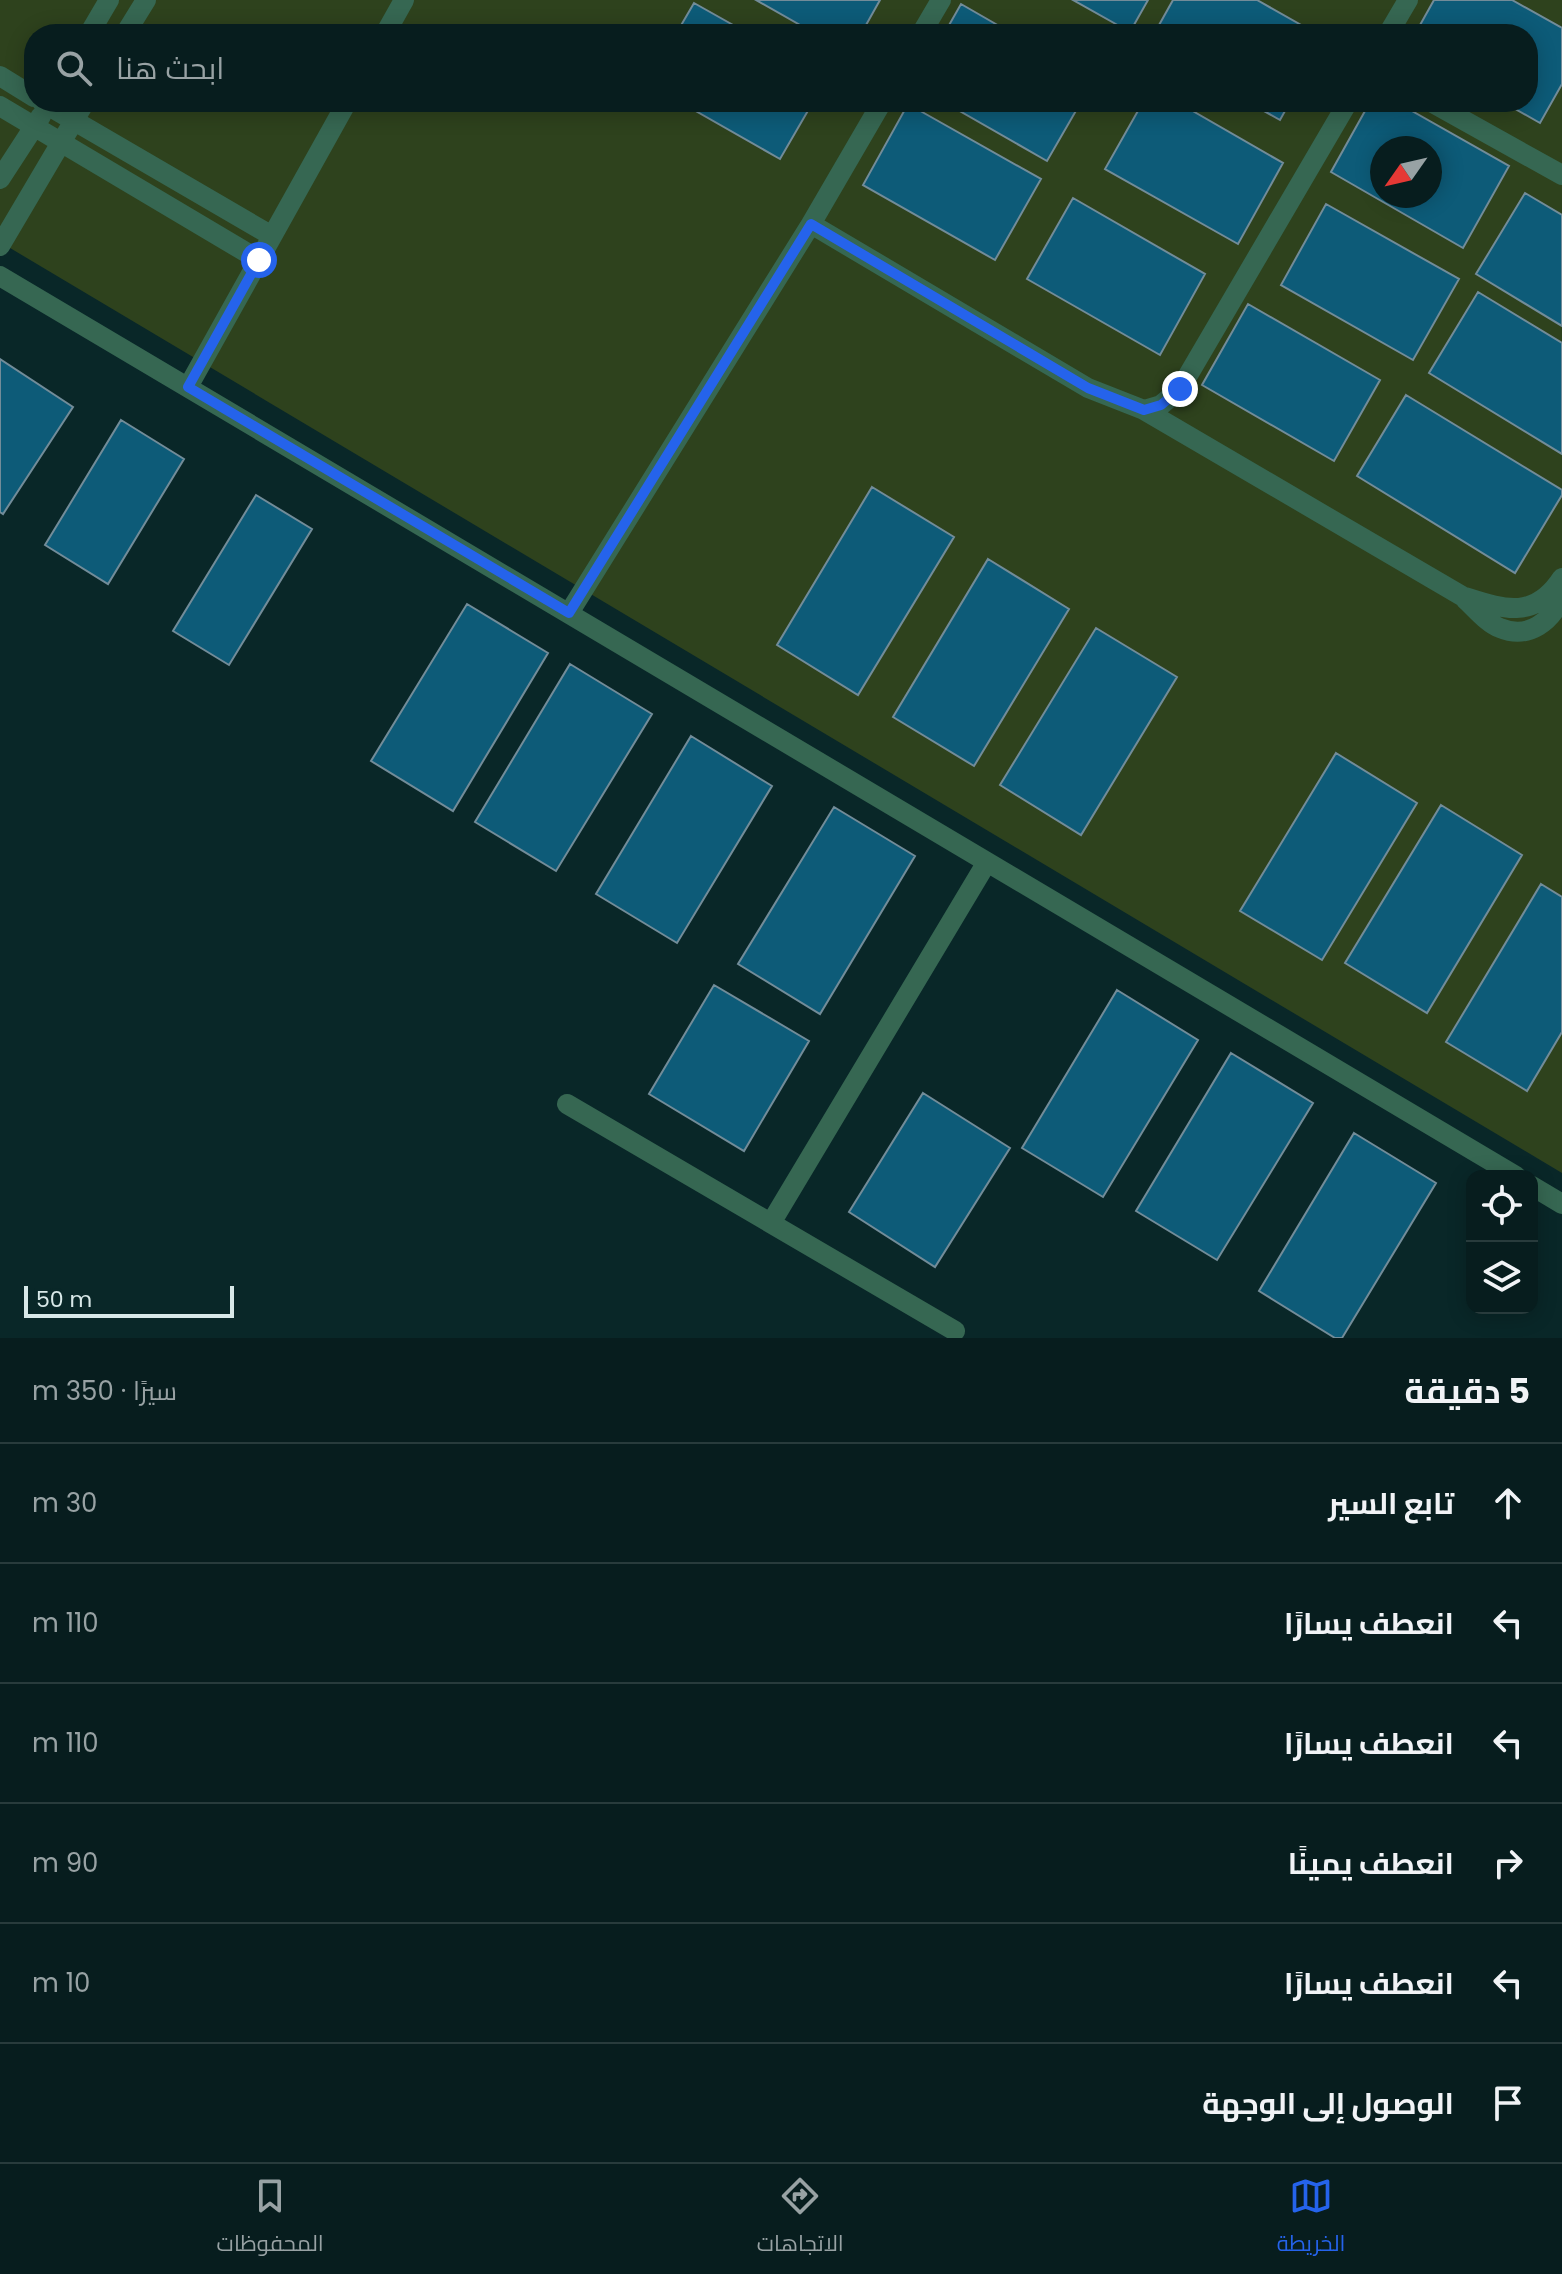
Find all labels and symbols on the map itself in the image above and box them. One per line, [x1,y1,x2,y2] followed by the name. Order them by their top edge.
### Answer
[1370,136,1442,208] north arrow
[241,242,277,278] route start
[1162,371,1198,407] route end
[24,1282,234,1318] scale bar

